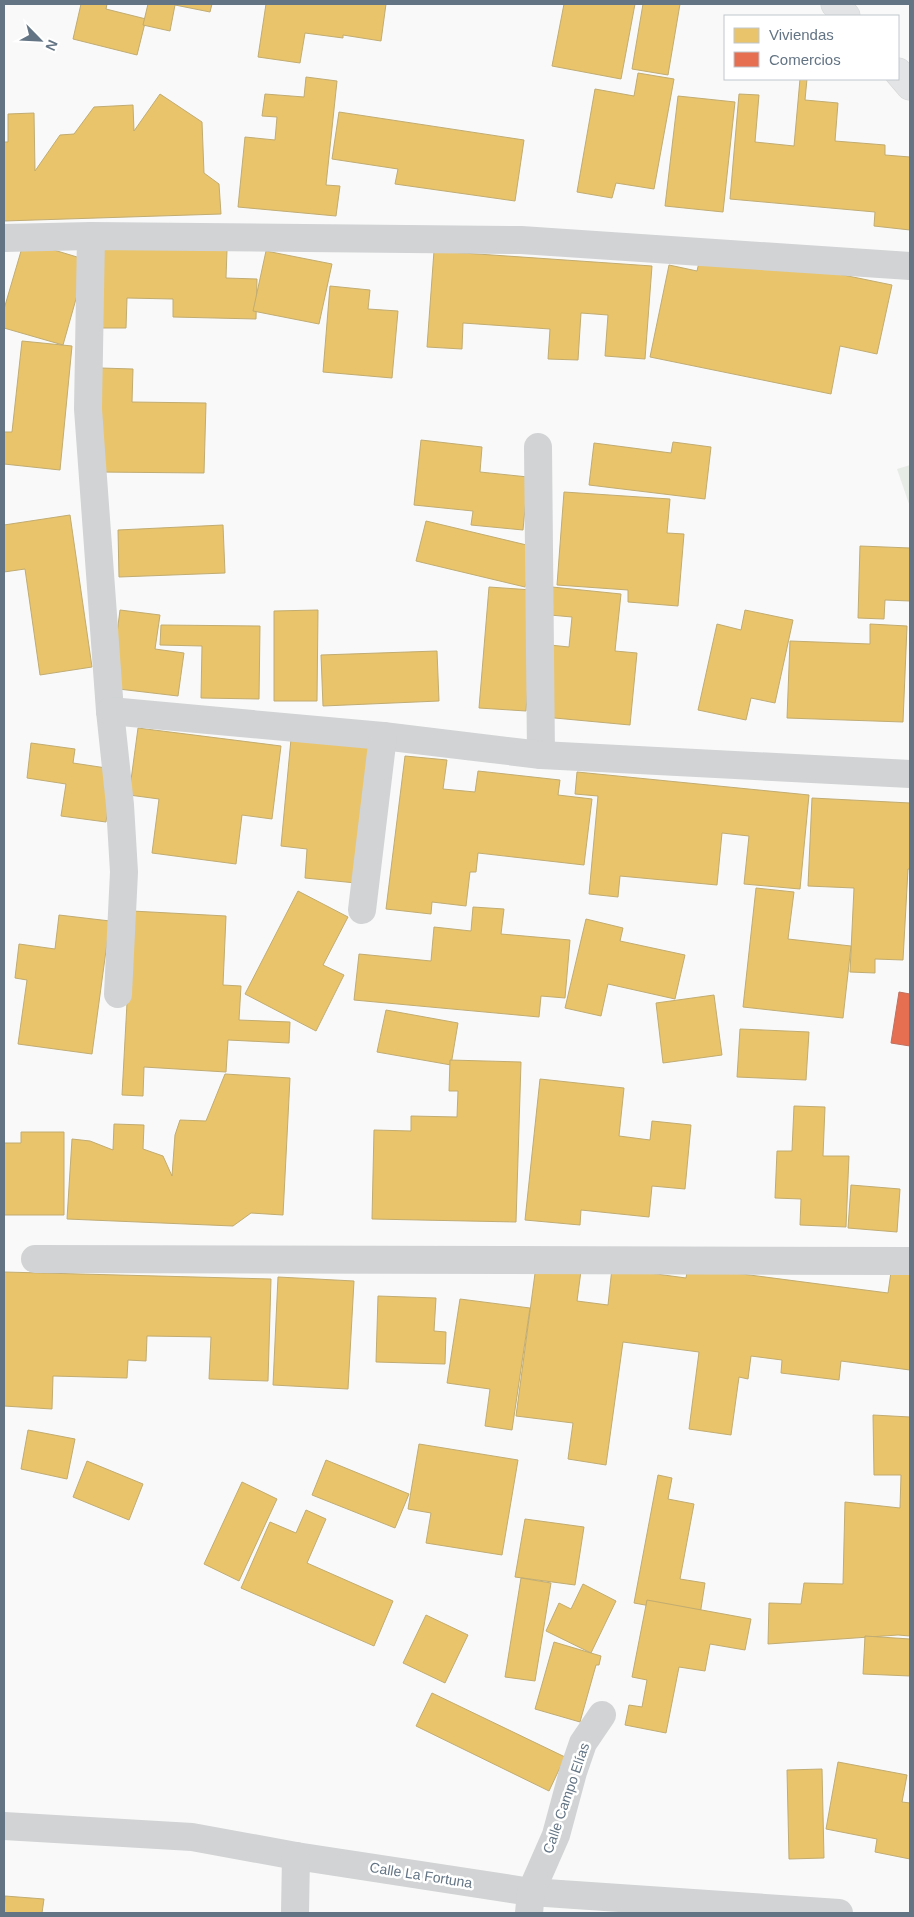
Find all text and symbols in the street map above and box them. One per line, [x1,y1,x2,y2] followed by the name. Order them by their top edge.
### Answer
[15,15,65,65] north arrow
[724,15,899,80] legend
[769,26,834,43] text: Viviendas
[43,37,61,53] text: N
[769,51,841,68] text: Comercios
[540,1741,592,1855] street label: Calle Campo Elías
[369,1859,474,1891] street label: Calle La Fortuna

